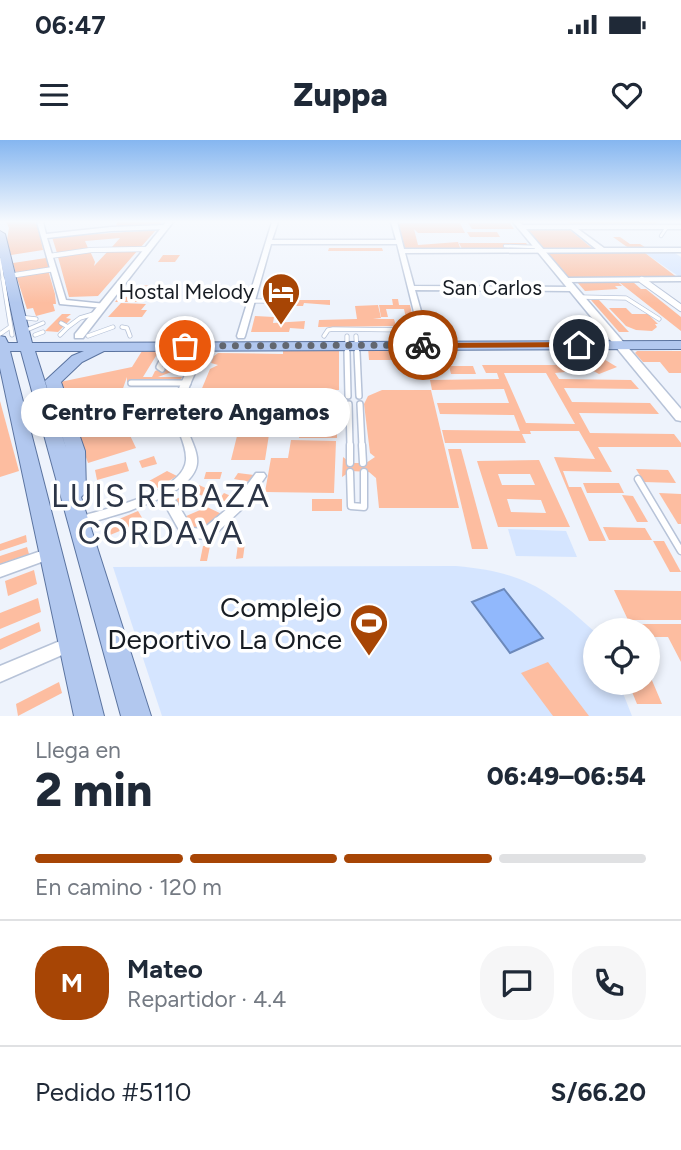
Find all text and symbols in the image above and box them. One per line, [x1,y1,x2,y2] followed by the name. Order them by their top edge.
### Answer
[35,9,106,41] text: 06:47
[35,76,73,114] icon: menu
[293,76,388,114] text: Zuppa
[608,76,646,114] icon: heart
[260,271,302,326] hotel icon: Hostal Melody
[442,275,542,300] street label: San Carlos
[118,279,254,304] place label: Hostal Melody
[388,310,458,380] courier
[549,315,609,375] pin
[155,316,215,376] pin
[404,326,442,364] icon: bike
[560,326,598,364] icon: home
[166,327,204,365] icon: bag
[20,388,350,437] callout: Centro Ferretero Angamos
[41,398,330,426] text: Centro Ferretero Angamos
[51,477,271,552] district label: LUIS REBAZA CORDAVA
[107,590,342,656] place label: Complejo Deportivo La Once
[348,602,390,657] sports icon: Complejo Deportivo La Once
[583,618,660,695] map controls
[583,618,660,695] button: locate
[35,736,121,764] text: Llega en
[487,760,646,792] text: 06:49–06:54
[35,762,152,818] text: 2 min
[35,873,222,901] text: En camino · 120 m
[480,946,554,1020] button: chat
[572,946,646,1020] button: phone
[127,953,203,985] text: Mateo
[61,967,83,999] text: M
[127,985,286,1013] text: Repartidor · 4.4
[35,1076,191,1108] text: Pedido #5110
[550,1076,646,1108] text: S/66.20

